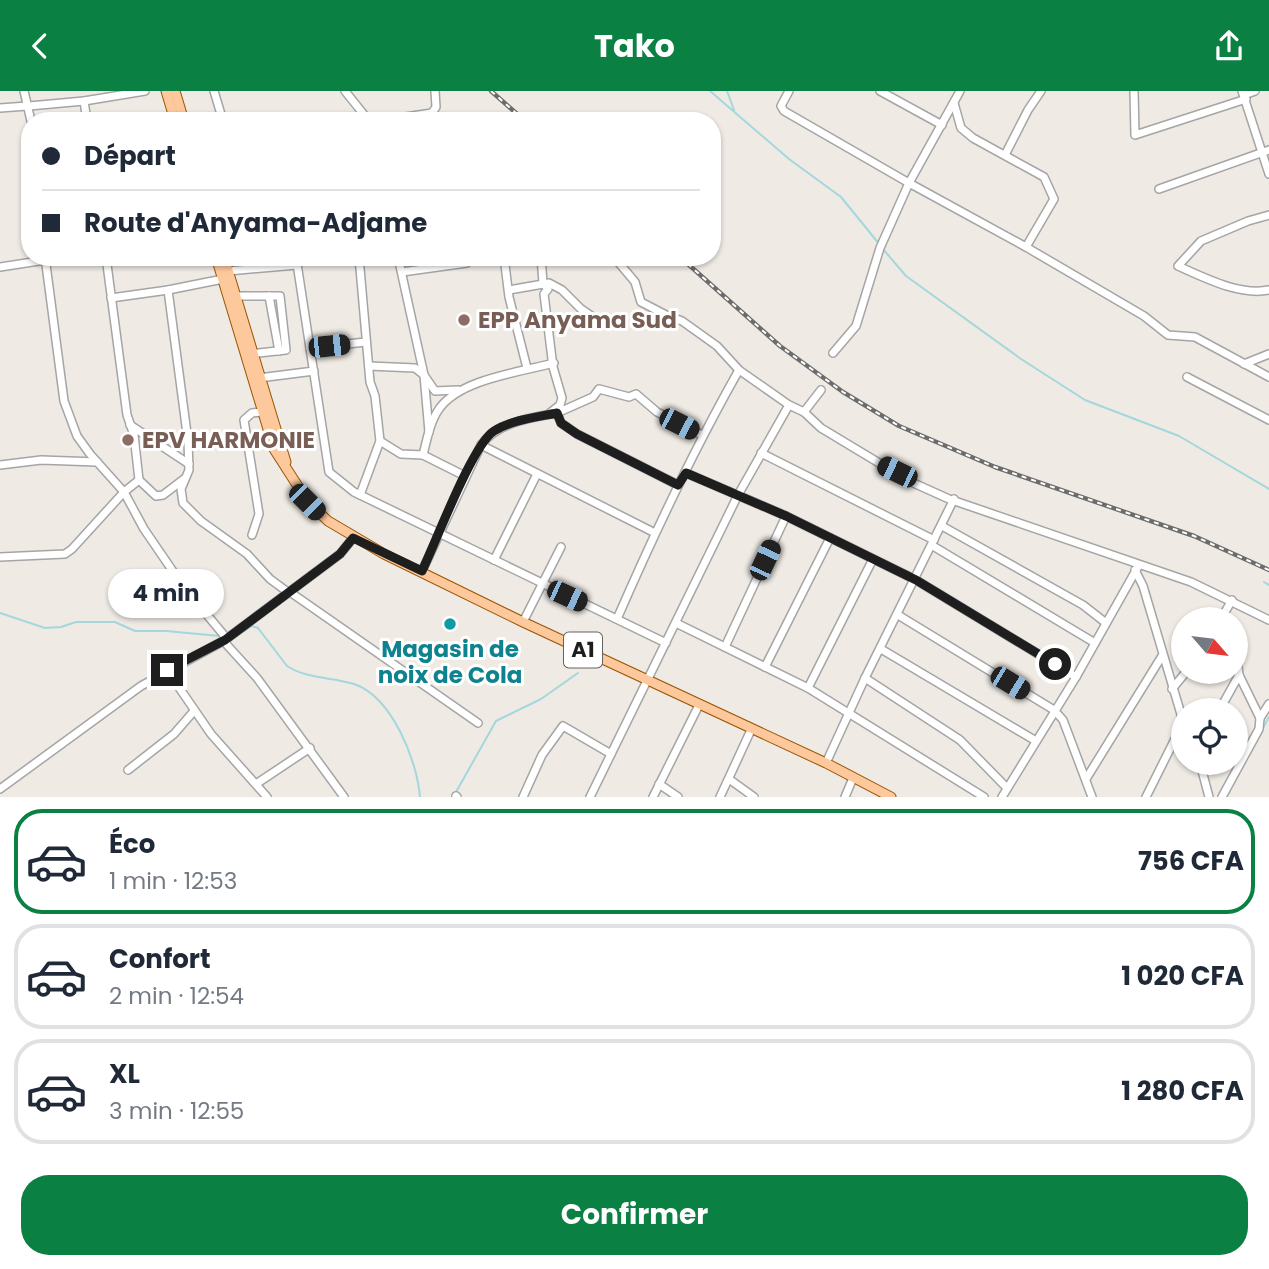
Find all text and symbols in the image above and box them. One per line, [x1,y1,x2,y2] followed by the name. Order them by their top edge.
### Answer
[594,23,675,68] text: Tako
[21,27,59,65] icon: back
[1210,27,1248,65] icon: share
[84,138,176,174] text: Départ
[84,205,427,241] text: Route d'Anyama-Adjame
[478,304,677,336] place label: EPP Anyama Sud
[456,312,472,328] marker: EPP Anyama Sud
[308,333,351,359] car
[656,405,703,443] car
[142,424,315,456] place label: EPV HARMONIE
[120,432,136,448] marker: EPV HARMONIE
[874,453,921,491] car
[285,480,330,524] car
[747,537,784,583] car
[109,568,225,617] callout: 4 min
[132,577,200,609] text: 4 min
[544,578,591,614] car
[1171,607,1248,684] north arrow
[1171,607,1248,775] map controls
[442,616,458,632] marker: Magasin de noix de Cola
[378,633,522,691] place label: Magasin de noix de Cola
[564,633,602,667] road number: A1
[1039,648,1071,680] route start
[151,654,183,686] route end
[987,663,1034,703] car
[1171,698,1248,775] button: locate
[109,826,155,862] text: Éco
[25,830,88,893] icon: car
[1138,843,1244,879] text: 756 CFA
[109,865,237,897] text: 1 min · 12:53
[109,941,211,977] text: Confort
[25,945,88,1008] icon: car
[1121,958,1244,994] text: 1 020 CFA
[109,980,244,1012] text: 2 min · 12:54
[109,1056,140,1092] text: XL
[25,1060,88,1123] icon: car
[1121,1073,1244,1109] text: 1 280 CFA
[109,1095,244,1127] text: 3 min · 12:55
[21,1175,1248,1255] button: Confirmer

